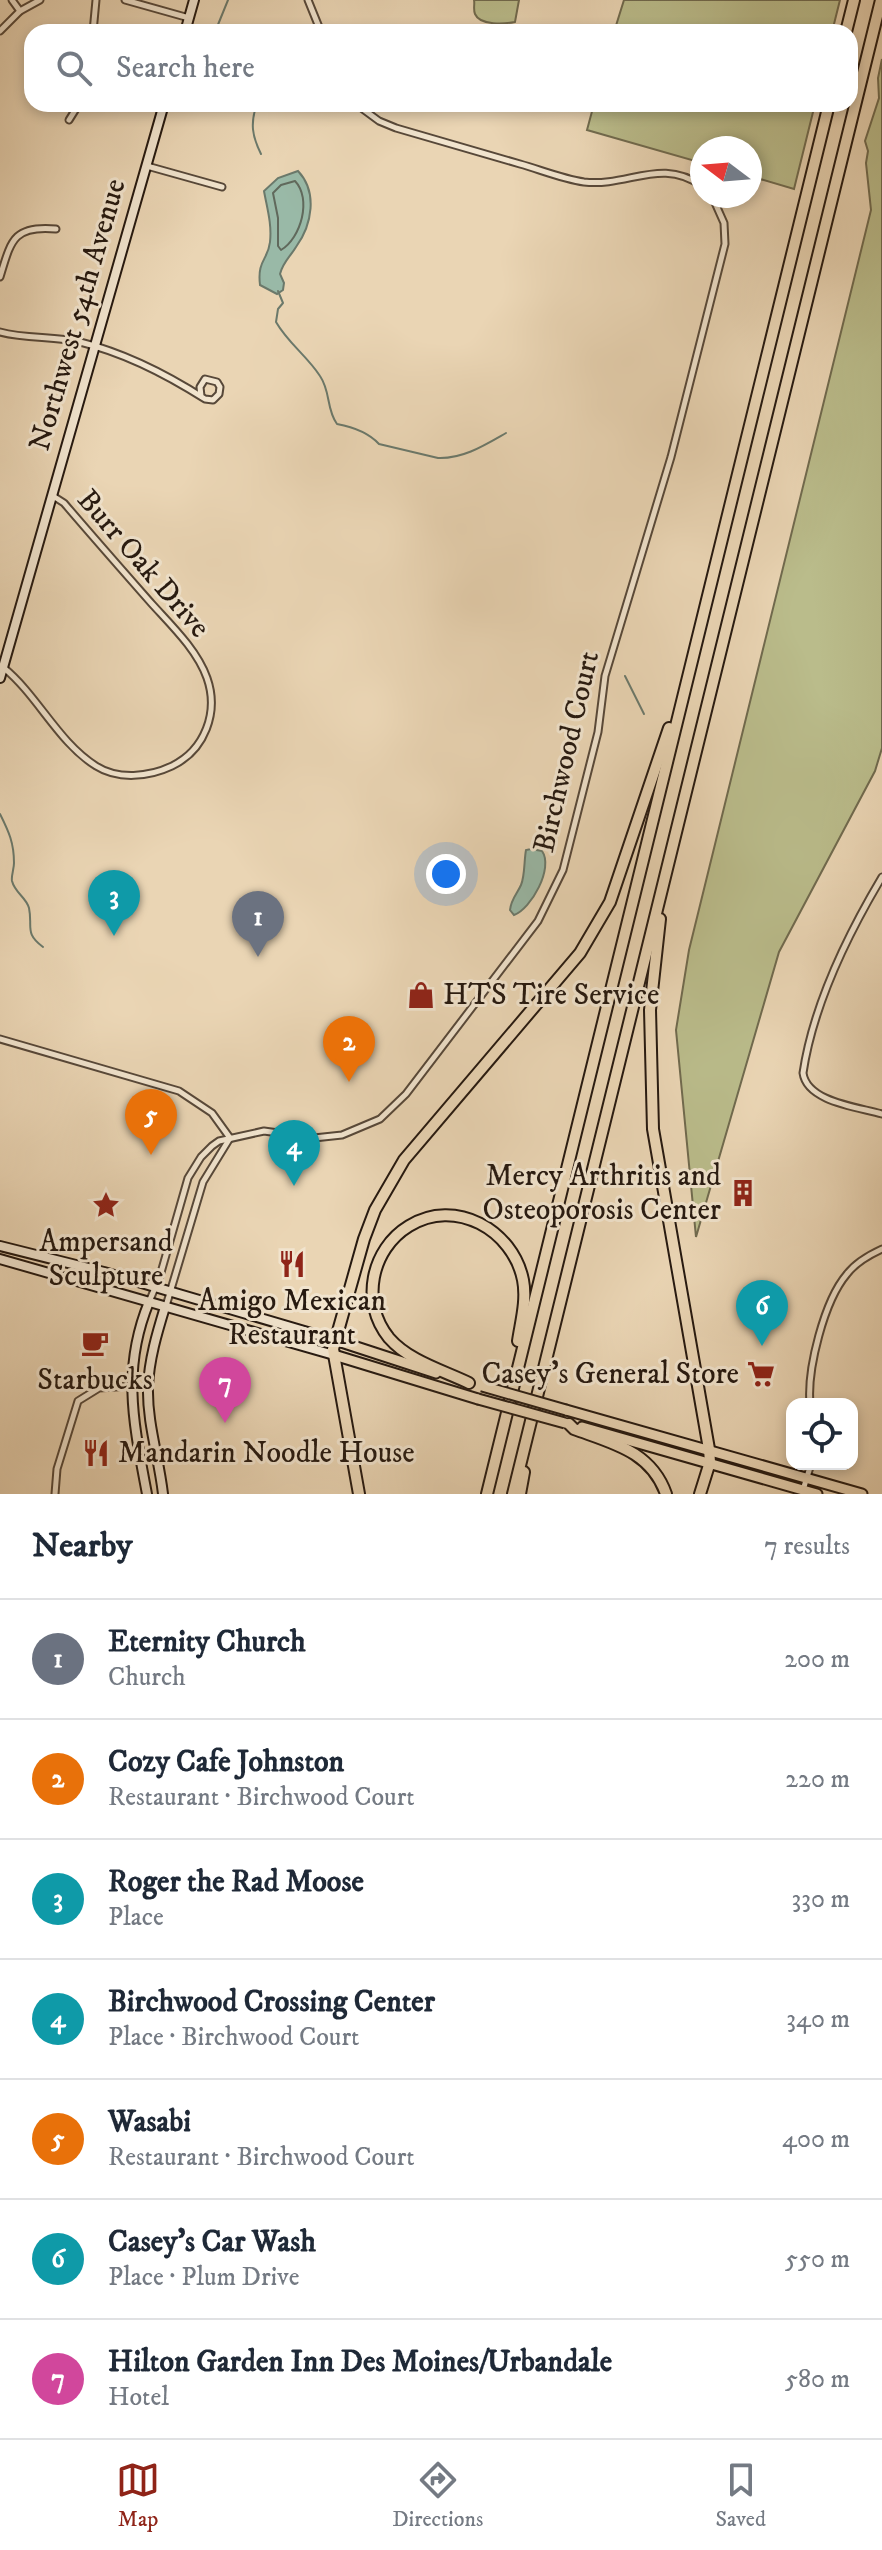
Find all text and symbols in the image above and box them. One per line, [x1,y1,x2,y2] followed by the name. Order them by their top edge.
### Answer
[24,24,858,112] search box
[52,46,96,90] icon: search
[116,50,255,87] text: Search here
[690,136,762,208] north arrow
[21,175,135,455] street label: Northwest 54th Avenue
[69,482,217,646] street label: Burr Oak Drive
[526,648,608,856] street label: Birchwood Court
[426,854,466,894] your location
[88,870,140,936] pin: 3
[232,891,284,957] pin: 1
[443,977,659,1014] place label: HTS Tire Service
[406,980,436,1010] shop icon: HTS Tire Service
[323,1016,375,1082] pin: 2
[125,1089,177,1155] pin: 5
[268,1120,320,1186] pin: 4
[483,1158,721,1229] place label: Mercy Arthritis and Osteoporosis Center
[728,1178,758,1208] building icon: Mercy Arthritis and Osteoporosis Center
[91,1190,121,1220] place icon: Ampersand Sculpture
[39,1224,173,1295] place label: Ampersand Sculpture
[277,1249,307,1279] restaurant icon: Amigo Mexican Restaurant
[736,1280,788,1346] pin: 6
[198,1283,386,1354] place label: Amigo Mexican Restaurant
[80,1328,110,1358] cafe icon: Starbucks
[481,1356,739,1393] place label: Casey's General Store
[199,1357,251,1423] pin: 7
[746,1359,776,1389] supermarket icon: Casey's General Store
[37,1362,153,1399] place label: Starbucks
[786,1398,858,1470] map controls
[786,1398,858,1470] button: locate
[118,1435,415,1472] place label: Mandarin Noodle House
[81,1438,111,1468] restaurant icon: Mandarin Noodle House
[32,1525,133,1567] text: Nearby
[764,1530,850,1563] text: 7 results
[108,1624,306,1661] text: Eternity Church
[53,1643,63,1676] text: 1
[784,1643,850,1676] text: 200 m
[108,1661,186,1694] text: Church
[108,1744,344,1781] text: Cozy Cafe Johnston
[52,1763,64,1796] text: 2
[785,1763,850,1796] text: 220 m
[108,1781,415,1814] text: Restaurant · Birchwood Court
[108,1864,364,1901] text: Roger the Rad Moose
[53,1883,63,1916] text: 3
[792,1883,850,1916] text: 330 m
[108,1901,164,1934] text: Place
[108,1984,435,2021] text: Birchwood Crossing Center
[51,2003,65,2036] text: 4
[786,2003,850,2036] text: 340 m
[108,2021,359,2054] text: Place · Birchwood Court
[108,2104,191,2141] text: Wasabi
[52,2123,64,2156] text: 5
[782,2123,850,2156] text: 400 m
[108,2141,415,2174] text: Restaurant · Birchwood Court
[108,2224,316,2261] text: Casey's Car Wash
[51,2243,65,2276] text: 6
[785,2243,850,2276] text: 550 m
[108,2261,299,2294] text: Place · Plum Drive
[108,2344,612,2381] text: Hilton Garden Inn Des Moines/Urbandale
[51,2363,65,2396] text: 7
[785,2363,850,2396] text: 580 m
[108,2381,169,2414] text: Hotel
[116,2458,160,2533] tab: Map
[392,2458,483,2533] tab: Directions
[715,2458,766,2533] tab: Saved

